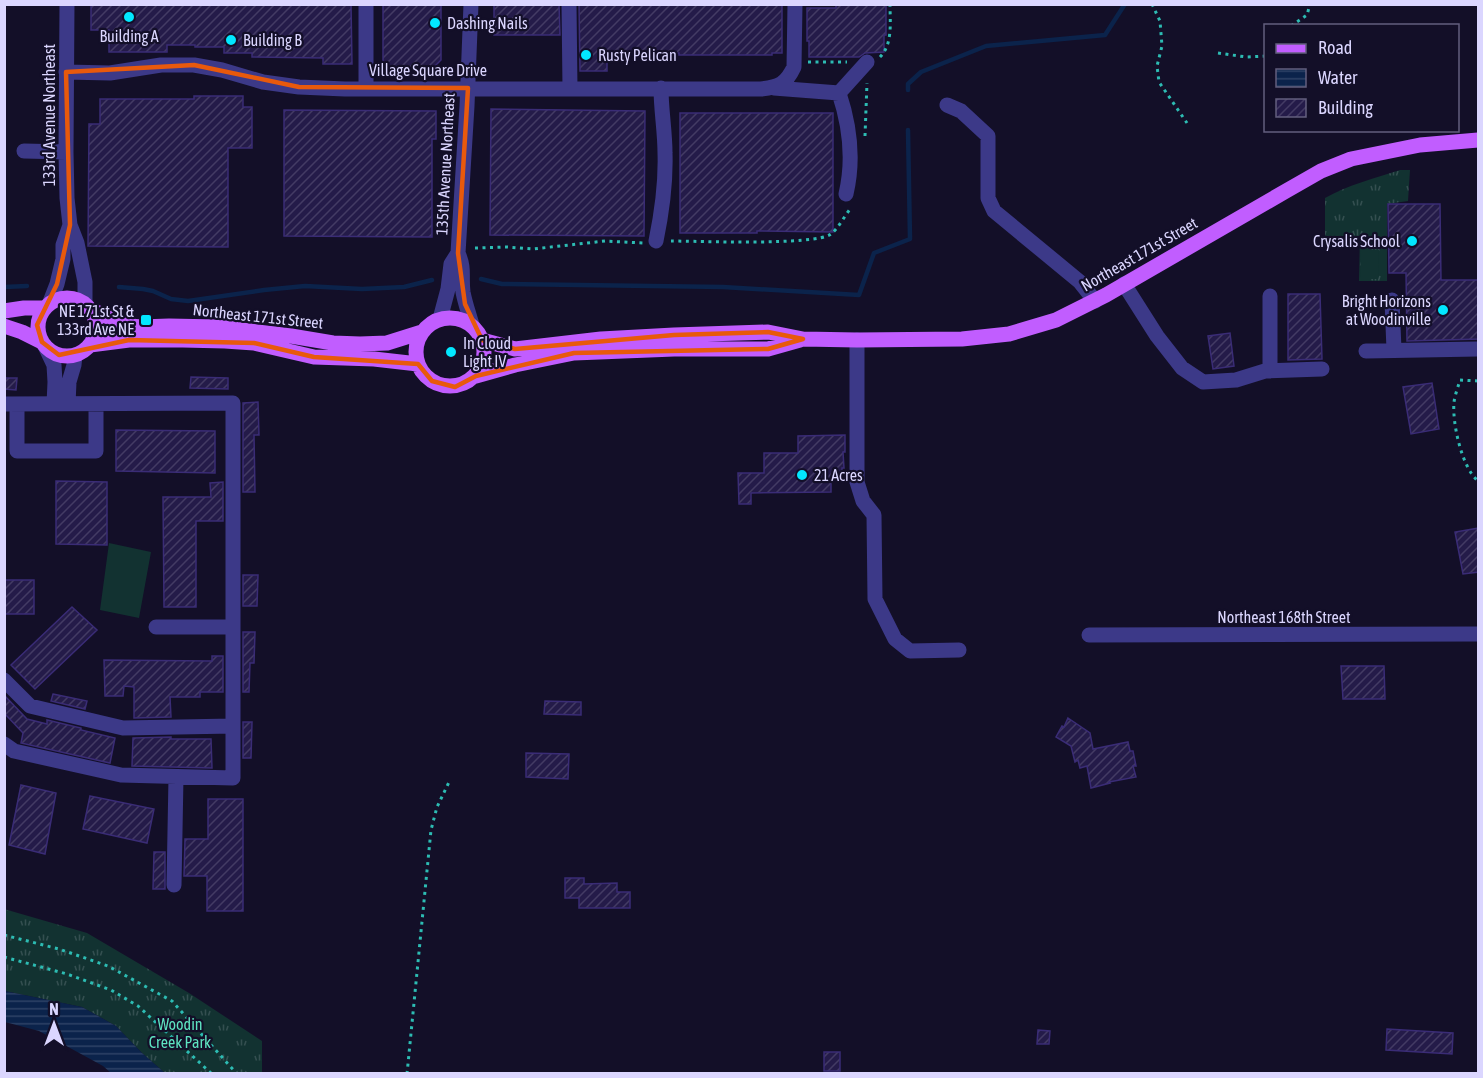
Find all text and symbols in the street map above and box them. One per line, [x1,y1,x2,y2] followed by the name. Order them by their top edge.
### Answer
[122,10,136,24] marker: Building A
[447,14,528,33] place label: Dashing Nails
[428,16,442,30] marker: Dashing Nails
[1264,24,1459,132] legend
[99,27,159,46] place label: Building A
[243,31,302,50] place label: Building B
[224,33,238,47] marker: Building B
[1318,37,1352,58] text: Road
[40,43,58,186] street label: 133rd Avenue Northeast
[598,46,677,65] place label: Rusty Pelican
[579,48,593,62] marker: Rusty Pelican
[369,61,487,80] street label: Village Square Drive
[1318,67,1358,88] text: Water
[432,92,458,236] street label: 135th Avenue Northeast
[1318,97,1373,118] text: Building
[1078,213,1201,295] street label: Northeast 171st Street
[1313,232,1401,251] place label: Crysalis School
[1405,234,1419,248] marker: Crysalis School
[1342,292,1431,328] place label: Bright Horizons at Woodinville
[192,300,325,332] street label: Northeast 171st Street
[57,302,135,338] place label: NE 171st St & 133rd Ave NE
[1436,303,1450,317] marker: Bright Horizons at Woodinville
[139,313,153,327] marker: NE 171st St & 133rd Ave NE
[463,334,511,371] place label: In Cloud Light IV
[444,345,458,359] marker: In Cloud Light IV
[814,466,863,484] place label: 21 Acres
[795,468,809,482] marker: 21 Acres
[1217,608,1351,626] street label: Northeast 168th Street
[24,994,84,1054] north arrow
[49,1000,59,1018] text: N
[149,1015,211,1051] park label: Woodin Creek Park

